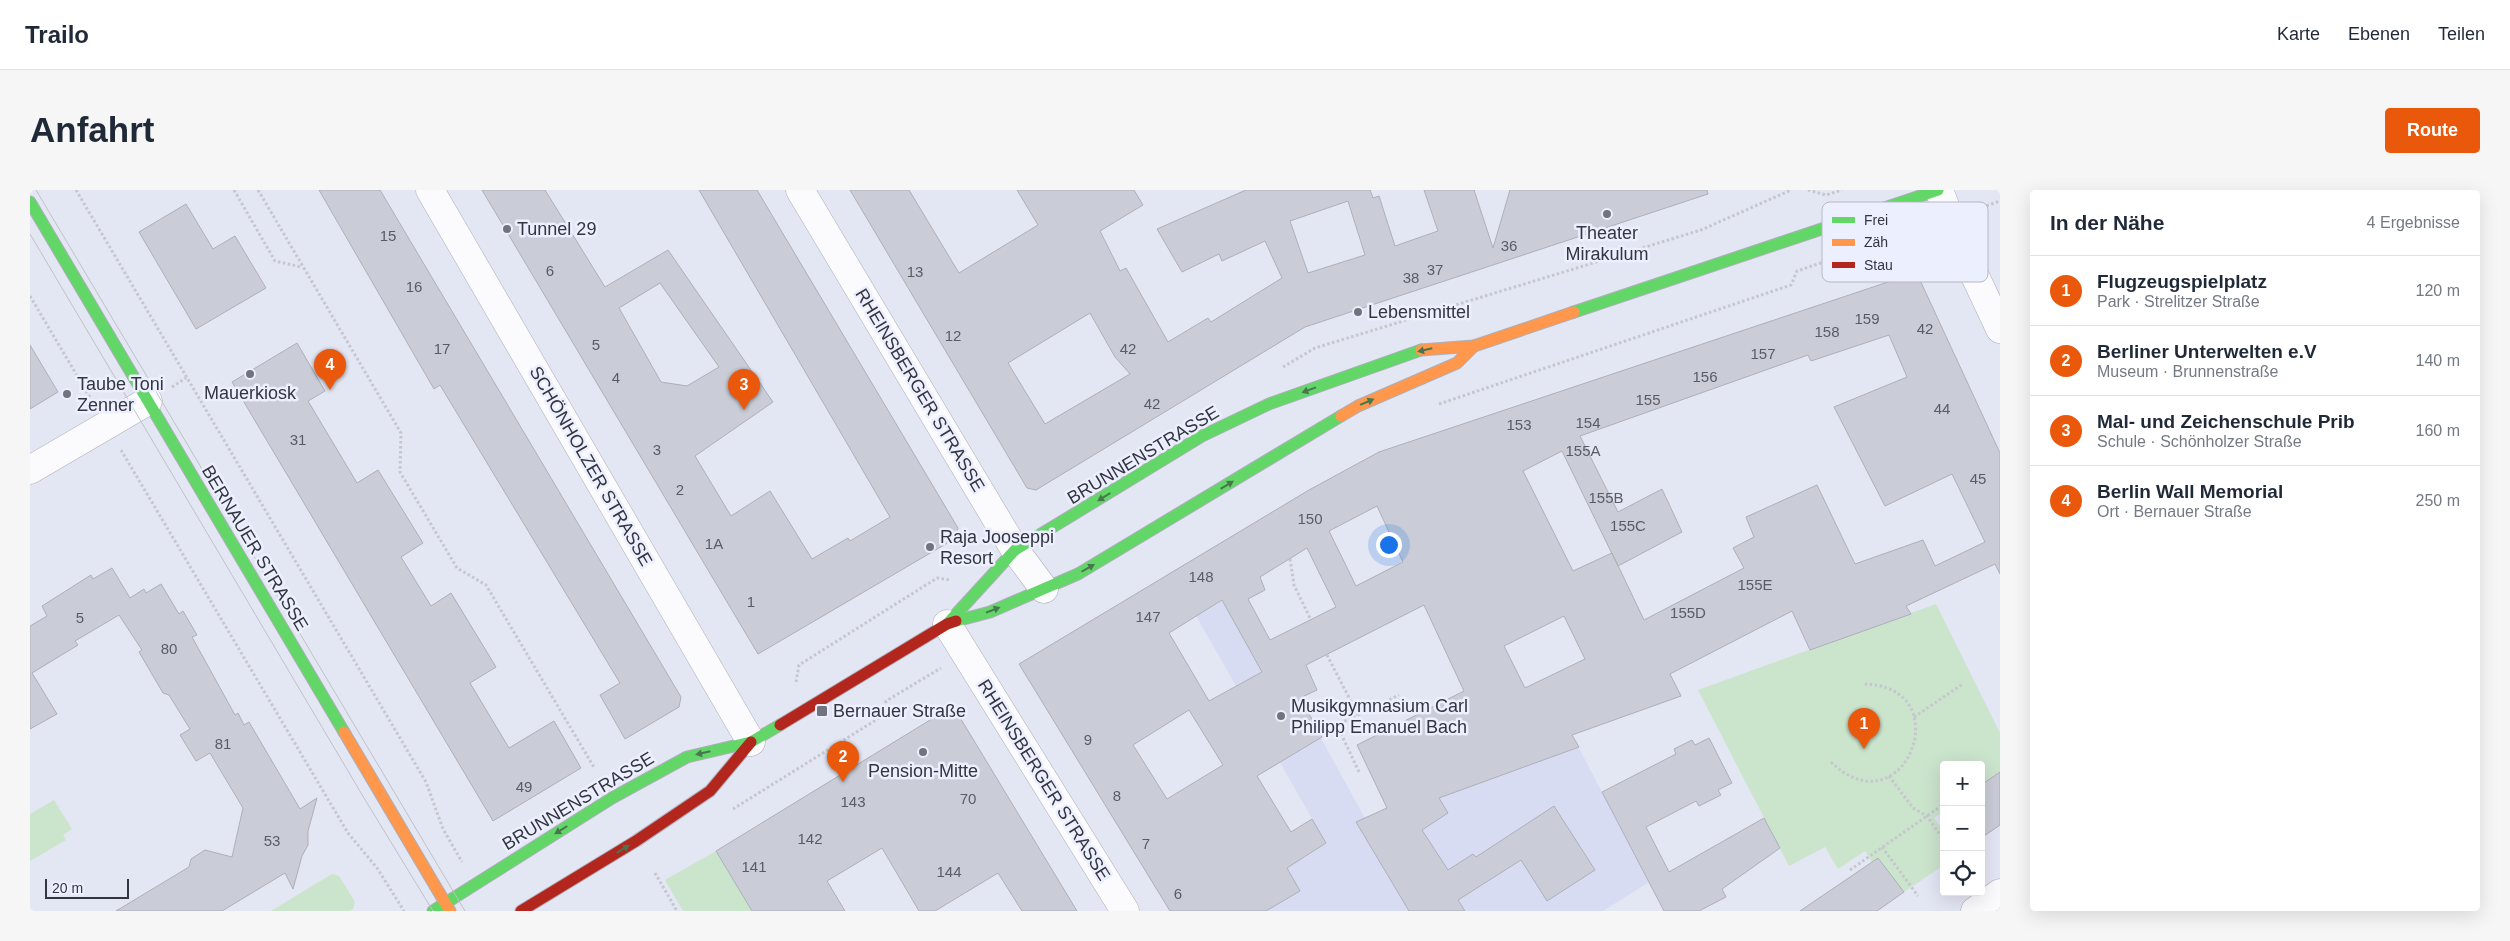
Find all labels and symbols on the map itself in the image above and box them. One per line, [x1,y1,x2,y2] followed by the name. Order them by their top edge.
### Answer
[1822,202,1988,282] legend
[1601,208,1613,220] marker: Theater Mirakulum
[1864,212,1888,228] text: Frei
[517,219,596,239] place label: Tunnel 29
[501,223,513,235] marker: Tunnel 29
[1565,223,1649,264] place label: Theater Mirakulum
[380,227,396,244] house number: 15
[1864,234,1888,250] text: Zäh
[1501,237,1517,254] house number: 36
[1864,257,1893,273] text: Stau
[1427,261,1443,278] house number: 37
[546,262,554,279] house number: 6
[907,263,923,280] house number: 13
[1403,269,1419,286] house number: 38
[406,278,422,295] house number: 16
[851,285,989,495] street label: RHEINSBERGER STRASSE
[1368,302,1470,322] place label: Lebensmittel
[1352,306,1364,318] marker: Lebensmittel
[1854,310,1880,327] house number: 159
[1917,320,1933,337] house number: 42
[1814,323,1840,340] house number: 158
[945,327,961,344] house number: 12
[592,336,600,353] house number: 5
[434,340,450,357] house number: 17
[1120,340,1136,357] house number: 42
[1750,345,1776,362] house number: 157
[1418,346,1433,354] one-way arrow
[314,349,346,390] pin: 4
[526,363,656,569] street label: SCHÖNHOLZER STRASSE
[244,368,256,380] marker: Mauerkiosk
[1692,368,1718,385] house number: 156
[612,369,620,386] house number: 4
[728,369,760,410] pin: 3
[77,374,164,415] place label: Taube Toni Zenner
[204,383,297,403] place label: Mauerkiosk
[1301,386,1316,394] one-way arrow
[61,388,73,400] marker: Taube Toni Zenner
[1635,391,1661,408] house number: 155
[1144,395,1160,412] house number: 42
[1360,398,1374,406] one-way arrow
[1934,400,1950,417] house number: 44
[1064,402,1222,508] street label: BRUNNENSTRASSE
[1575,414,1601,431] house number: 154
[1506,416,1532,433] house number: 153
[290,431,306,448] house number: 31
[653,441,661,458] house number: 3
[1565,442,1601,459] house number: 155A
[198,462,312,634] street label: BERNAUER STRASSE
[1970,470,1986,487] house number: 45
[676,481,684,498] house number: 2
[1220,481,1235,489] one-way arrow
[1588,489,1624,506] house number: 155B
[1097,493,1110,502] one-way arrow
[1297,510,1323,527] house number: 150
[1610,517,1646,534] house number: 155C
[940,527,1054,568] place label: Raja Jooseppi Resort
[1376,532,1402,558] your location
[705,535,723,552] house number: 1A
[924,541,936,553] marker: Raja Jooseppi Resort
[1081,564,1094,573] one-way arrow
[1188,568,1214,585] house number: 148
[1737,576,1773,593] house number: 155E
[747,593,755,610] house number: 1
[1670,604,1706,621] house number: 155D
[986,606,1001,614] one-way arrow
[1135,608,1161,625] house number: 147
[76,609,84,626] house number: 5
[161,640,177,657] house number: 80
[974,676,1114,884] street label: RHEINSBERGER STRASSE
[1291,696,1468,737] place label: Musikgymnasium Carl Philipp Emanuel Bach
[833,701,966,721] place label: Bernauer Straße
[815,704,829,718] marker: Bernauer Straße
[1848,708,1880,749] pin: 1
[1275,710,1287,722] marker: Musikgymnasium Carl Philipp Emanuel Bach
[1084,731,1092,748] house number: 9
[215,735,231,752] house number: 81
[827,741,859,782] pin: 2
[917,746,929,758] marker: Pension-Mitte
[499,748,657,854] street label: BRUNNENSTRASSE
[696,749,711,757] one-way arrow
[868,761,978,781] place label: Pension-Mitte
[516,778,532,795] house number: 49
[1113,787,1121,804] house number: 8
[960,790,976,807] house number: 70
[840,793,866,810] house number: 143
[555,826,568,835] one-way arrow
[797,830,823,847] house number: 142
[264,832,280,849] house number: 53
[1142,835,1150,852] house number: 7
[616,845,629,854] one-way arrow
[741,858,767,875] house number: 141
[936,863,962,880] house number: 144
[45,876,129,899] scale bar
[1174,885,1182,902] house number: 6

